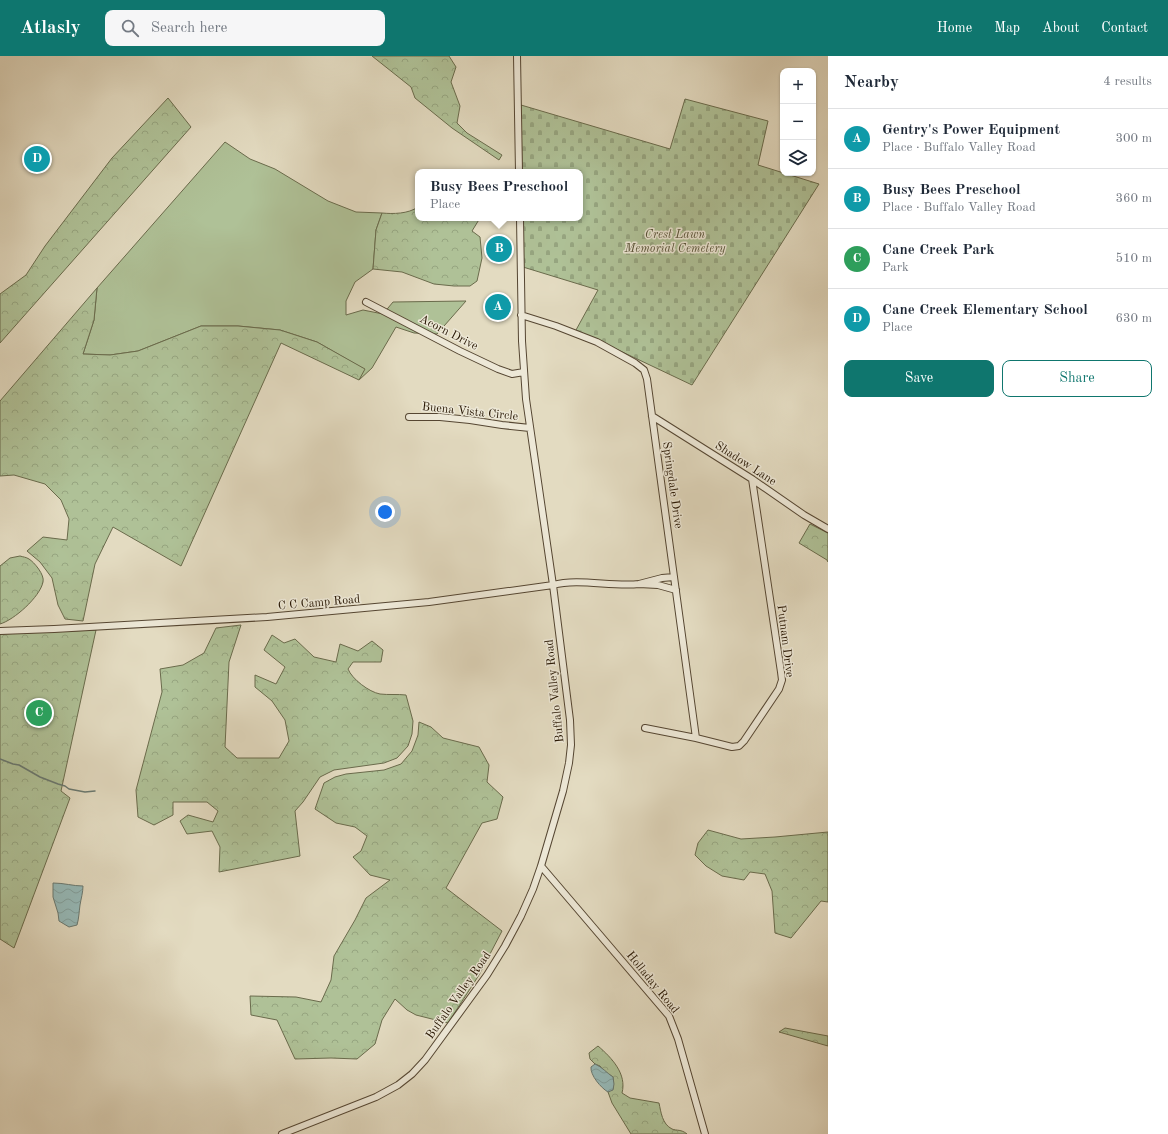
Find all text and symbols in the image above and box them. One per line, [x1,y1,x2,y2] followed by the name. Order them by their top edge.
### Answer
[105,10,385,46] search box
[119,17,141,39] icon: search
[20,19,81,38] text: Atlasly
[151,21,228,36] text: Search here
[937,21,972,35] text: Home
[994,21,1020,35] text: Map
[1042,21,1079,35] text: About
[1101,21,1148,35] text: Contact
[780,68,816,176] map controls
[780,68,816,104] button: +
[844,74,899,91] text: Nearby
[1103,75,1152,88] text: 4 results
[780,104,816,140] button: −
[882,123,1060,138] text: Gentry's Power Equipment
[852,132,862,145] text: A
[1115,132,1152,145] text: 300 m
[780,140,816,176] button: layers
[882,141,1036,154] text: Place · Buffalo Valley Road
[24,144,50,174] pin: D
[415,169,583,221] popup
[430,180,568,195] text: Busy Bees Preschool
[882,183,1021,198] text: Busy Bees Preschool
[852,192,862,205] text: B
[1115,192,1152,205] text: 360 m
[430,198,460,211] text: Place
[882,201,1036,214] text: Place · Buffalo Valley Road
[624,229,726,255] park label: Crest Lawn Memorial Cemetery
[486,234,512,264] pin: B
[882,243,995,258] text: Cane Creek Park
[853,252,861,265] text: C
[1115,252,1152,265] text: 510 m
[882,261,909,274] text: Park
[485,292,511,322] pin: A
[882,303,1088,318] text: Cane Creek Elementary School
[852,312,862,325] text: D
[1115,312,1152,325] text: 630 m
[417,313,480,353] street label: Acorn Drive
[882,321,912,334] text: Place
[844,360,994,397] button: Save
[1002,360,1152,397] button: Share
[421,401,519,423] street label: Buena Vista Circle
[713,440,779,488] street label: Shadow Lane
[660,441,684,530] street label: Springdale Drive
[375,502,395,522] your location
[277,593,361,613] street label: C C Camp Road
[775,604,795,679] street label: Putnam Drive
[544,639,566,743] street label: Buffalo Valley Road
[26,698,52,728] pin: C
[624,949,681,1016] street label: Holladay Road
[424,950,493,1042] street label: Buffalo Valley Road

